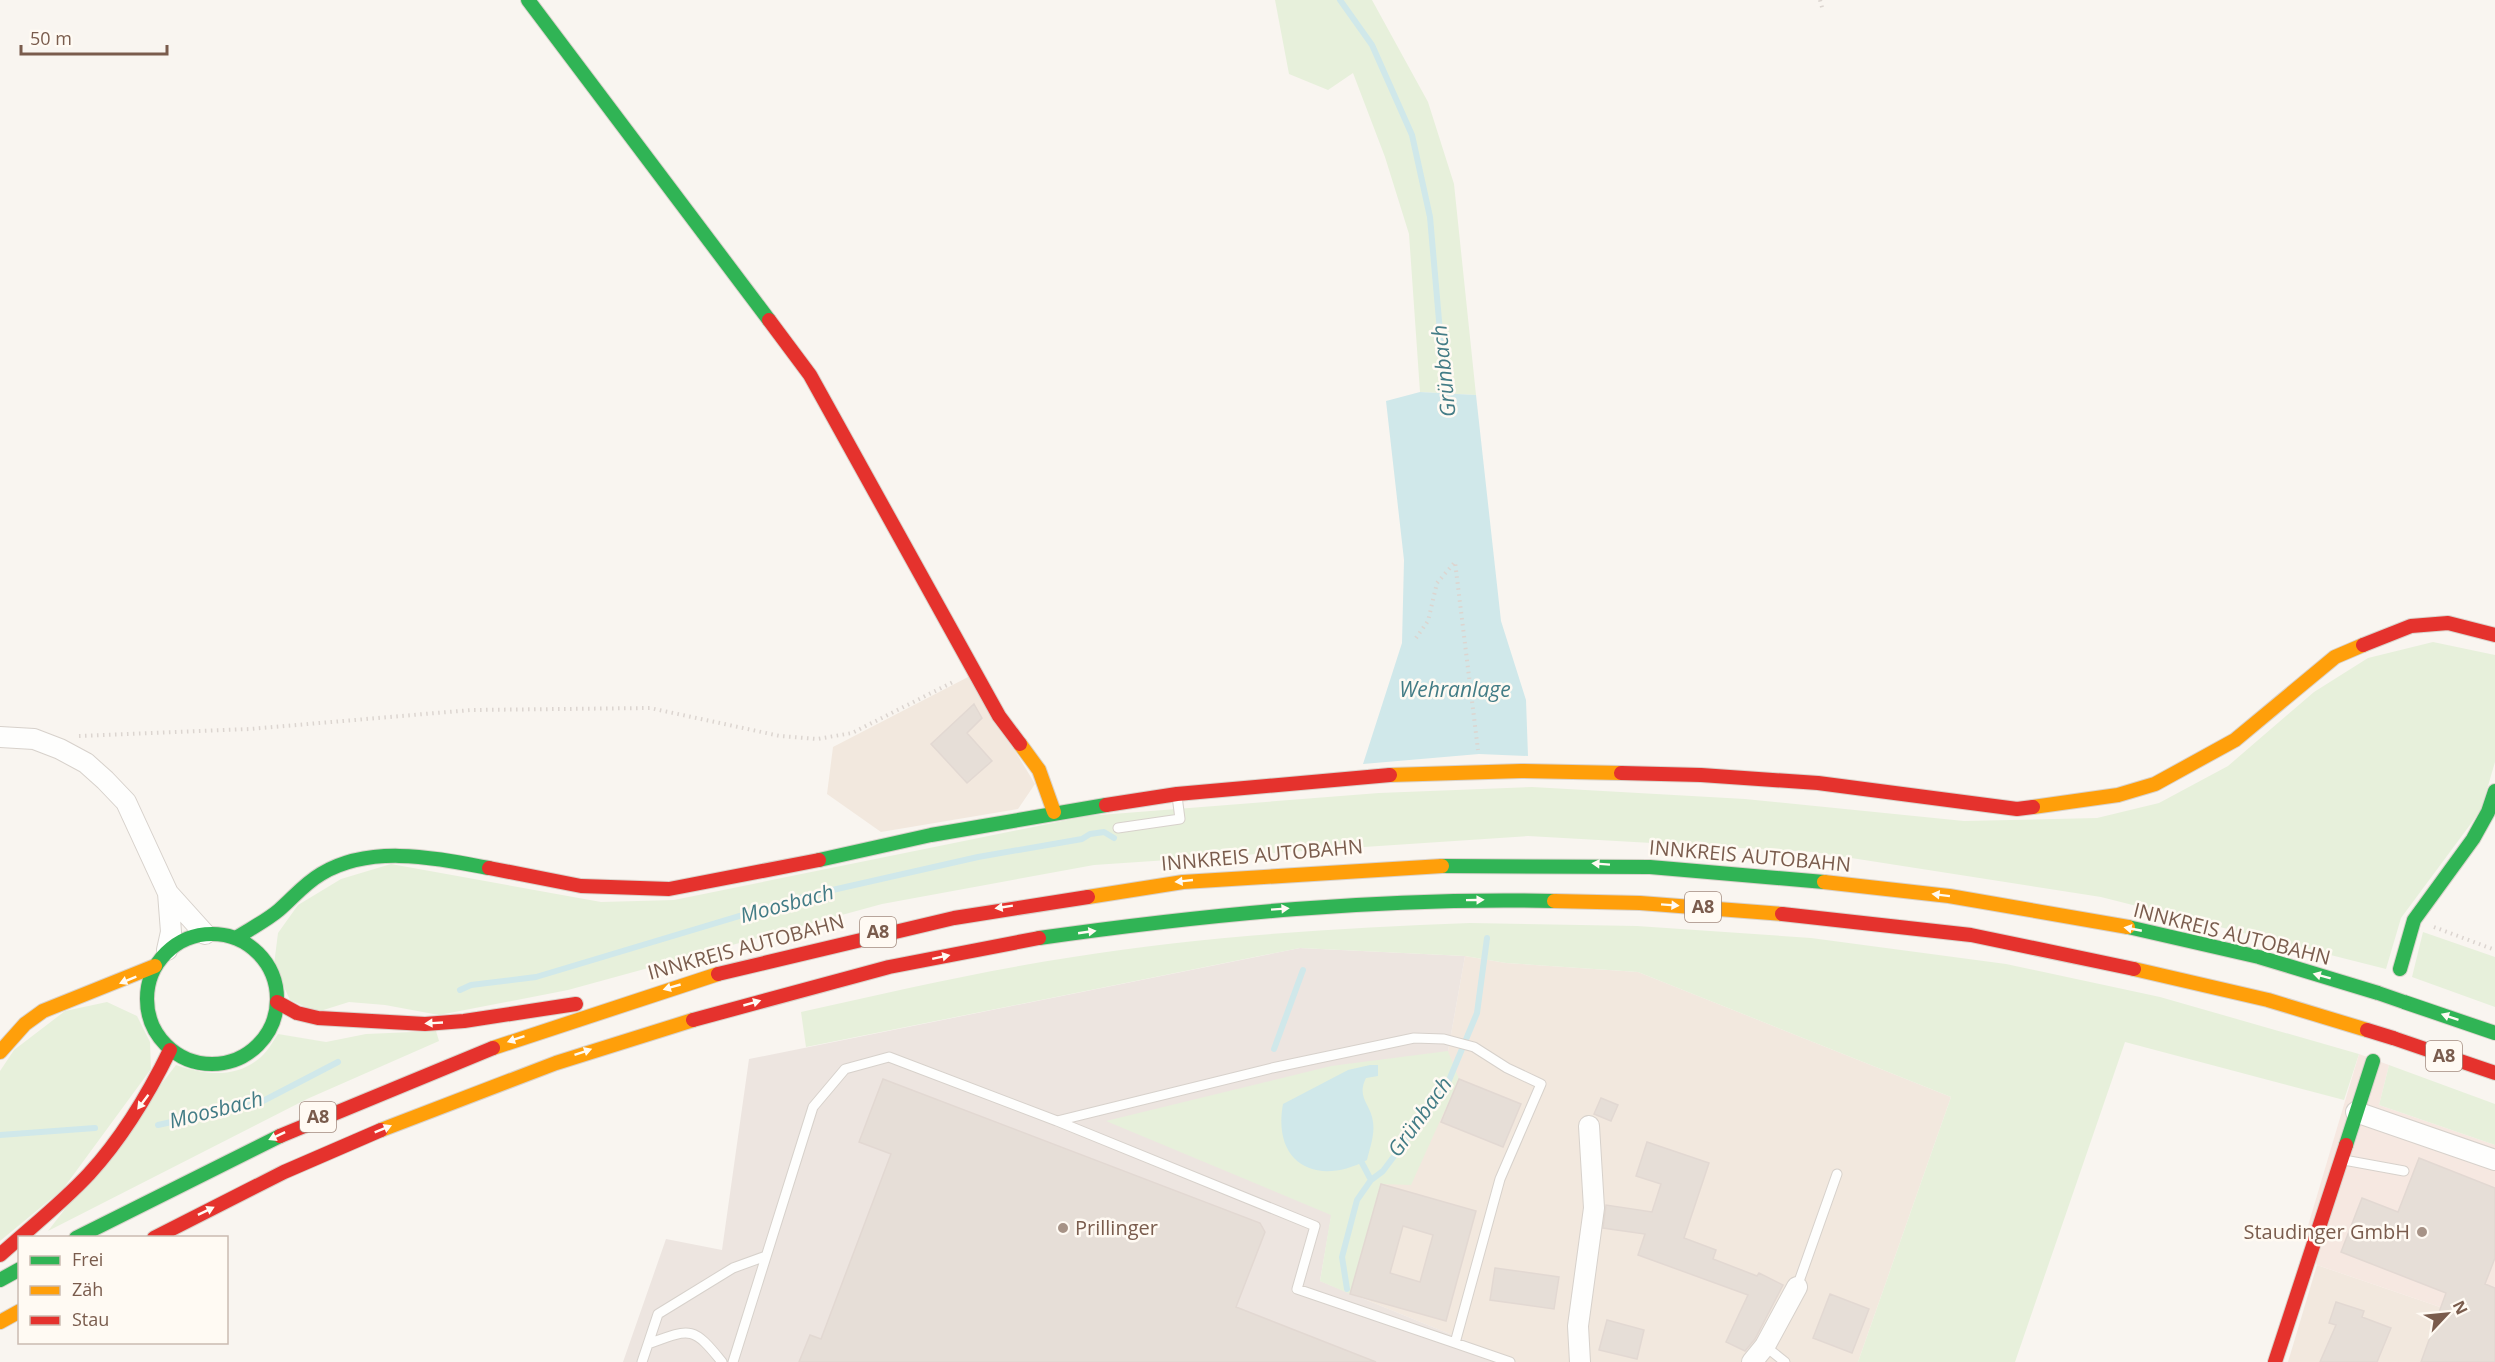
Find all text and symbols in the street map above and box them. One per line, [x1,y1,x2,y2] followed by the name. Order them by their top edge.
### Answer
[21,18,166,56] scale bar
[30,26,72,50] text: 50 m
[1424,324,1462,419] water label: Grünbach
[1399,675,1511,703] water label: Wehranlage
[1160,832,1364,877] street label: INNKREIS AUTOBAHN
[1648,833,1852,878] street label: INNKREIS AUTOBAHN
[1591,859,1610,868] one-way arrow
[1175,876,1194,886] one-way arrow
[737,877,837,929] water label: Moosbach
[1932,890,1951,899] one-way arrow
[1685,892,1721,922] road number: A8
[1466,896,1485,905] one-way arrow
[2131,896,2334,971] street label: INNKREIS AUTOBAHN
[1660,900,1679,909] one-way arrow
[995,903,1014,912] one-way arrow
[1271,905,1290,914] one-way arrow
[645,907,847,986] street label: INNKREIS AUTOBAHN
[860,917,896,947] road number: A8
[2124,924,2142,934] one-way arrow
[1077,928,1096,937] one-way arrow
[932,952,951,962] one-way arrow
[2313,971,2331,980] one-way arrow
[118,975,136,985] one-way arrow
[663,983,681,992] one-way arrow
[743,998,761,1007] one-way arrow
[2440,1012,2458,1022] one-way arrow
[424,1018,443,1028] one-way arrow
[507,1035,525,1045] one-way arrow
[2426,1041,2462,1071] road number: A8
[574,1047,592,1057] one-way arrow
[1381,1071,1458,1162] water label: Grünbach
[166,1084,266,1134] water label: Moosbach
[137,1094,150,1110] one-way arrow
[300,1102,336,1132] road number: A8
[374,1124,392,1133] one-way arrow
[268,1132,285,1141] one-way arrow
[197,1206,215,1216] one-way arrow
[1075,1214,1158,1241] place label: Prillinger
[2243,1218,2410,1245] place label: Staudinger GmbH
[1056,1221,1070,1235] marker: Prillinger
[2415,1225,2429,1239] marker: Staudinger GmbH
[18,1236,228,1344] legend
[72,1247,103,1271] text: Frei
[72,1277,103,1301] text: Zäh
[2417,1284,2477,1344] north arrow
[2448,1297,2473,1318] text: N
[72,1307,109,1331] text: Stau

